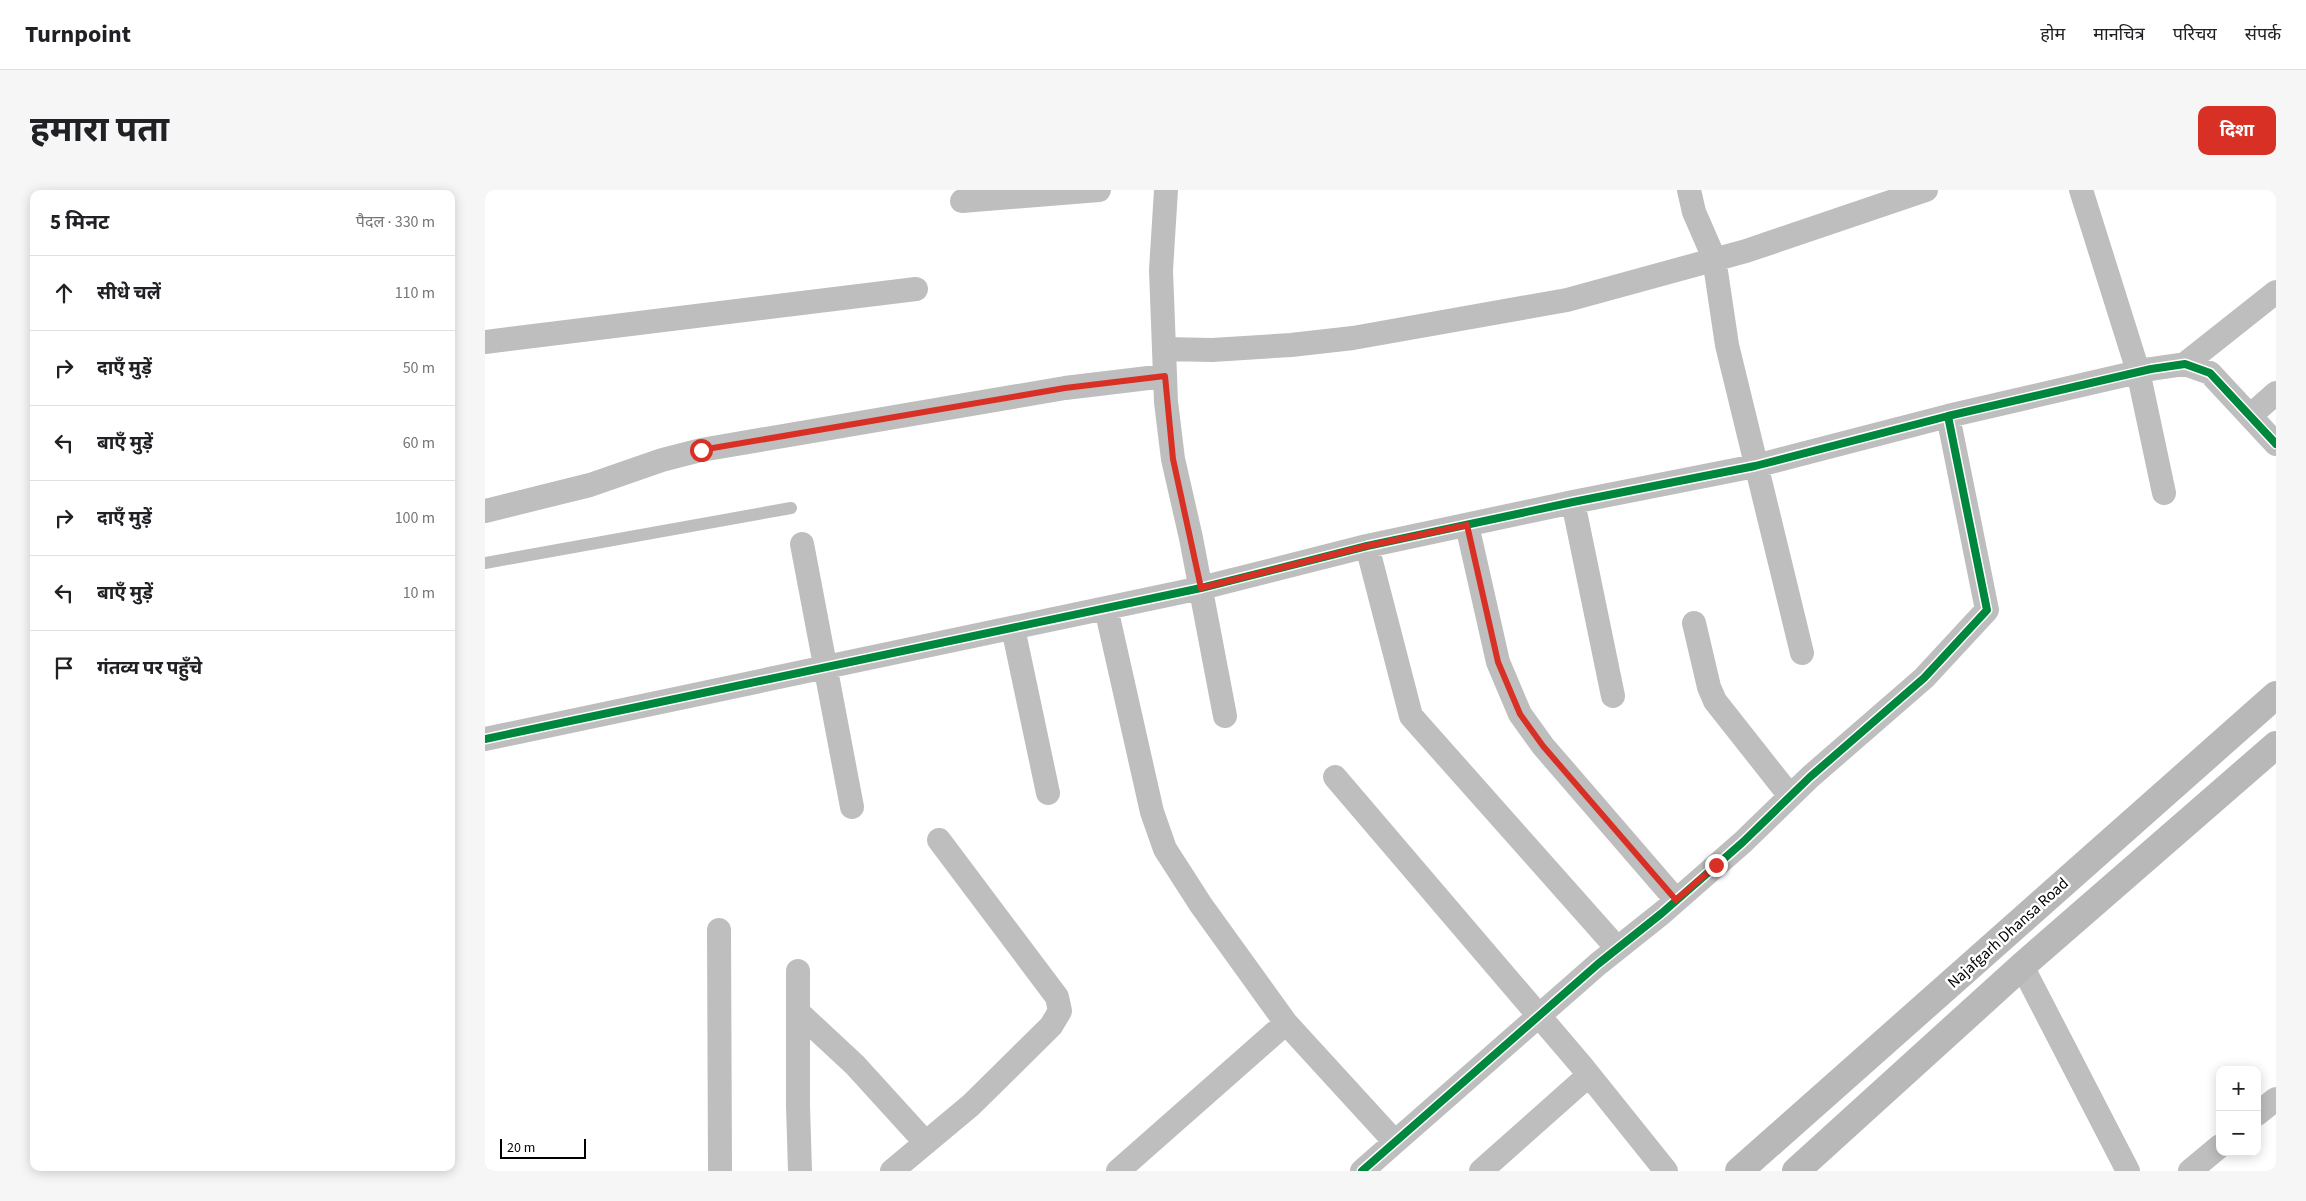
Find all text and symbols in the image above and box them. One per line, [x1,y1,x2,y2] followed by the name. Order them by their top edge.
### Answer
[25,17,131,52] text: Turnpoint
[2040,22,2065,47] text: होम
[2093,22,2145,47] text: मानचित्र
[2173,22,2217,47] text: परिचय
[2245,22,2281,47] text: संपर्क
[30,105,169,155] text: हमारा पता
[2198,106,2276,155] button: दिशा
[50,207,109,237] text: 5 मिनट
[356,211,435,233] text: पैदल · 330 m
[50,279,78,307] icon: ahead
[97,280,161,307] text: सीधे चलें
[395,282,435,304] text: 110 m
[50,354,78,382] icon: right
[97,355,152,382] text: दाएँ मुड़ें
[403,357,435,379] text: 50 m
[50,429,78,457] icon: left
[97,430,153,457] text: बाएँ मुड़ें
[403,432,435,454] text: 60 m
[690,439,713,462] route start
[50,504,78,532] icon: right
[97,505,152,532] text: दाएँ मुड़ें
[395,507,435,529] text: 100 m
[50,579,78,607] icon: left
[97,580,153,607] text: बाएँ मुड़ें
[403,582,435,604] text: 10 m
[50,654,78,682] icon: arrive
[97,655,202,682] text: गंतव्य पर पहुँचे
[1705,854,1728,877] route end
[1943,873,2073,993] street label: Najafgarh Dhansa Road
[2216,1066,2261,1156] map controls
[2216,1066,2261,1111] button: +
[2216,1111,2261,1156] button: −
[500,1136,586,1159] scale bar
[507,1138,535,1158] text: 20 m

